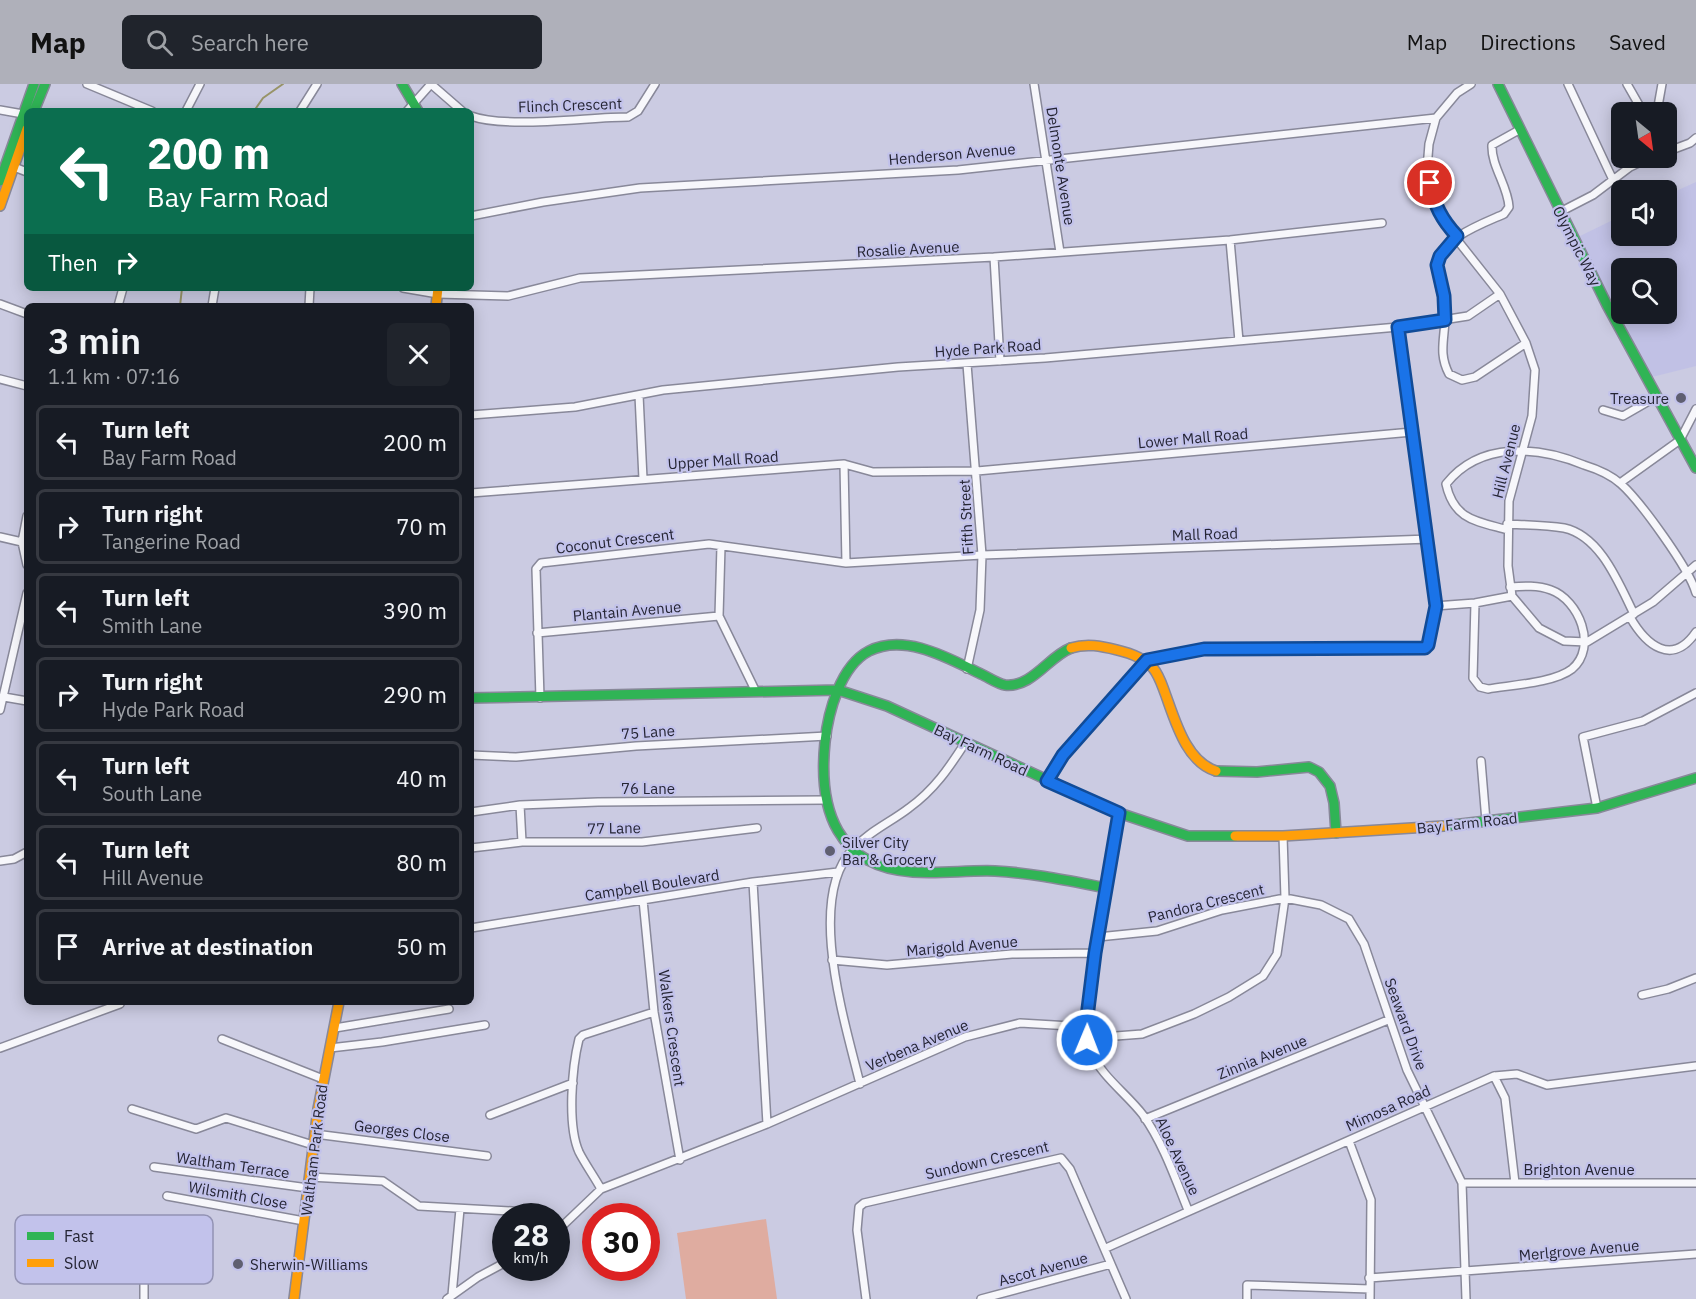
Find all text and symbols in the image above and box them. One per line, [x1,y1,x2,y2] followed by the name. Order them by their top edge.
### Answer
[122,15,542,69] search box
[30,24,86,61] text: Map
[143,26,176,59] icon: search
[191,28,309,57] text: Search here
[1407,28,1447,56] text: Map
[1480,28,1576,56] text: Directions
[1609,28,1666,56] text: Saved
[518,94,622,116] street label: Flinch Crescent
[1611,102,1677,168] north arrow
[1611,102,1677,324] map controls
[1042,106,1080,226] street label: Delmonte Avenue
[147,126,270,181] text: 200 m
[48,132,126,210] icon: left
[888,139,1016,169] street label: Henderson Avenue
[1404,157,1455,208] pin
[1413,166,1446,199] icon: arrive
[147,179,329,214] text: Bay Farm Road
[1611,180,1677,246] button: sound
[1549,203,1606,290] street label: Olympic Way
[856,237,960,261] street label: Rosalie Avenue
[110,246,143,279] icon: right
[48,248,98,277] text: Then
[1611,258,1677,324] button: search
[48,317,141,364] text: 3 min
[387,323,450,386] button: close
[934,335,1042,361] street label: Hyde Park Road
[48,363,180,390] text: 1.1 km · 07:16
[1610,389,1669,408] place label: Treasure
[1674,391,1688,405] marker: Treasure
[102,415,190,444] text: Turn left
[1488,422,1524,500] street label: Hill Avenue
[1137,424,1249,452] street label: Lower Mall Road
[51,426,84,459] icon: left
[383,428,447,457] text: 200 m
[102,444,237,471] text: Bay Farm Road
[667,447,779,473] street label: Upper Mall Road
[955,479,977,555] street label: Fifth Street
[102,499,203,528] text: Turn right
[51,510,84,543] icon: right
[396,512,447,541] text: 70 m
[1172,523,1238,545] street label: Mall Road
[555,524,675,558] street label: Coconut Crescent
[102,528,241,555] text: Tangerine Road
[102,583,190,612] text: Turn left
[51,594,84,627] icon: left
[383,596,447,625] text: 390 m
[572,597,682,625] street label: Plantain Avenue
[102,612,202,639] text: Smith Lane
[102,667,203,696] text: Turn right
[51,678,84,711] icon: right
[383,680,447,709] text: 290 m
[102,696,245,723] text: Hyde Park Road
[931,720,1031,780] street label: Bay Farm Road
[620,721,676,743] street label: 75 Lane
[102,751,190,780] text: Turn left
[51,762,84,795] icon: left
[396,764,447,793] text: 40 m
[621,779,675,798] street label: 76 Lane
[102,780,202,807] text: South Lane
[1416,808,1518,838] street label: Bay Farm Road
[587,818,641,838] street label: 77 Lane
[842,833,936,869] place label: Silver City Bar & Grocery
[102,835,190,864] text: Turn left
[823,844,837,858] marker: Silver City Bar & Grocery
[51,846,84,879] icon: left
[396,848,447,877] text: 80 m
[102,864,203,891] text: Hill Avenue
[583,865,721,905] street label: Campbell Boulevard
[1146,879,1266,927] street label: Pandora Crescent
[51,930,84,963] icon: arrive
[102,932,313,961] text: Arrive at destination
[396,932,447,961] text: 50 m
[905,932,1019,960] street label: Marigold Avenue
[654,969,690,1087] street label: Walkers Crescent
[1381,975,1431,1073] street label: Seaward Drive
[1055,1008,1119,1072] position arrow
[863,1015,971,1075] street label: Verbena Avenue
[1214,1030,1310,1084] street label: Zinnia Avenue
[1343,1081,1433,1135] street label: Mimosa Road
[297,1083,331,1217] street label: Waltham Park Road
[1152,1114,1204,1198] street label: Aloe Avenue
[353,1116,451,1146] street label: Georges Close
[923,1137,1051,1183] street label: Sundown Crescent
[175,1148,291,1182] street label: Waltham Terrace
[1523,1160,1635,1179] street label: Brighton Avenue
[187,1177,289,1213] street label: Wilsmith Close
[582,1203,660,1281] speed limit sign: 30
[15,1215,213,1284] legend
[513,1215,549,1254] text: 28
[64,1226,94,1246] text: Fast
[1518,1235,1640,1265] street label: Merlgrove Avenue
[513,1248,549,1267] text: km/h
[996,1248,1090,1290] street label: Ascot Avenue
[64,1253,99,1273] text: Slow
[250,1255,368,1274] place label: Sherwin-Williams
[231,1257,245,1271] marker: Sherwin-Williams

